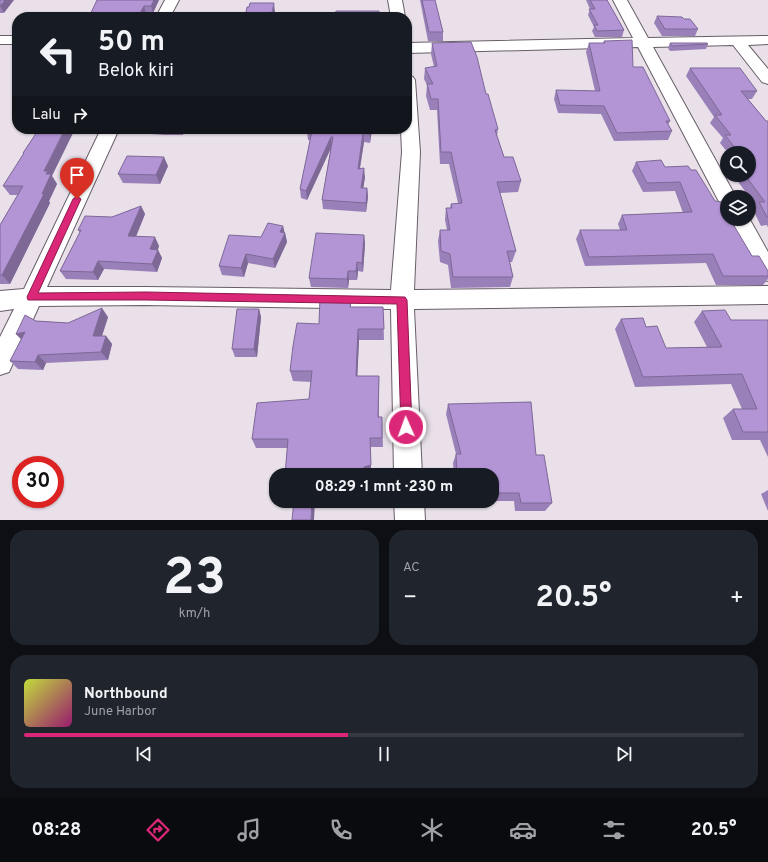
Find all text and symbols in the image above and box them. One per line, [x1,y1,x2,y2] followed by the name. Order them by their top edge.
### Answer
[98,25,165,61] text: 50 m
[32,28,84,80] icon: left
[98,60,174,83] text: Belok kiri
[69,104,91,126] icon: right
[32,106,61,125] text: Lalu
[720,146,756,226] map controls
[720,146,756,182] button: search
[60,158,94,199] pin
[66,164,88,186] icon: arrive
[720,190,756,226] button: layers
[385,406,427,448] position arrow
[12,456,64,508] speed limit sign: 30
[315,478,453,497] text: 08:29 · 1 mnt · 230 m
[163,547,226,613] text: 23
[403,560,420,576] text: AC
[535,580,612,617] text: 20.5°
[403,585,417,612] text: −
[730,585,744,612] text: +
[179,606,210,622] text: km/h
[84,685,168,704] text: Northbound
[84,704,157,720] text: June Harbor
[133,743,155,765] icon: previous
[373,743,395,765] icon: pause
[613,743,635,765] icon: next
[144,816,172,844] icon: directions
[235,816,263,844] icon: music
[327,816,355,844] icon: phone
[418,816,446,844] icon: climate
[509,816,537,844] icon: car
[600,816,628,844] icon: filters
[32,819,81,842] text: 08:28
[691,819,736,842] text: 20.5°

